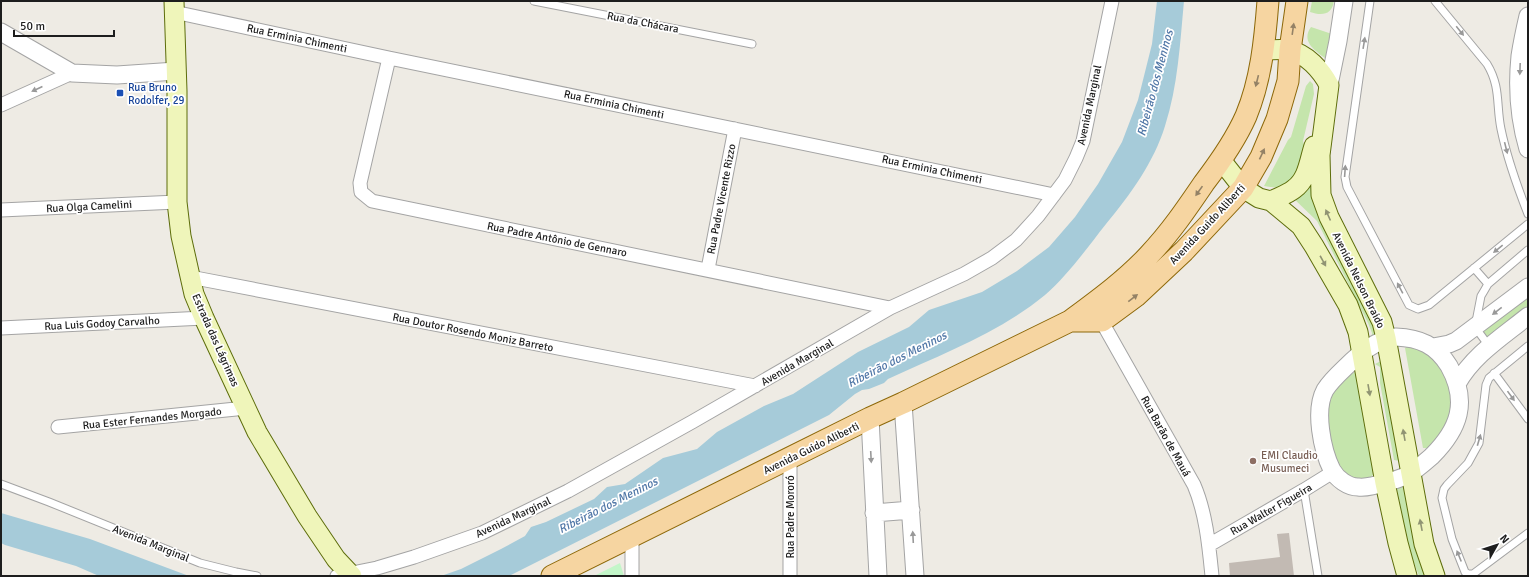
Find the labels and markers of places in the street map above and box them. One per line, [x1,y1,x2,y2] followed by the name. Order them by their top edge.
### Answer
[128,81,185,107] place label: Rua Bruno Rodolfer, 29
[115,88,125,98] marker: Rua Bruno Rodolfer, 29
[1261,449,1318,475] place label: EMI Claudio Musumeci
[1248,456,1258,466] marker: EMI Claudio Musumeci

